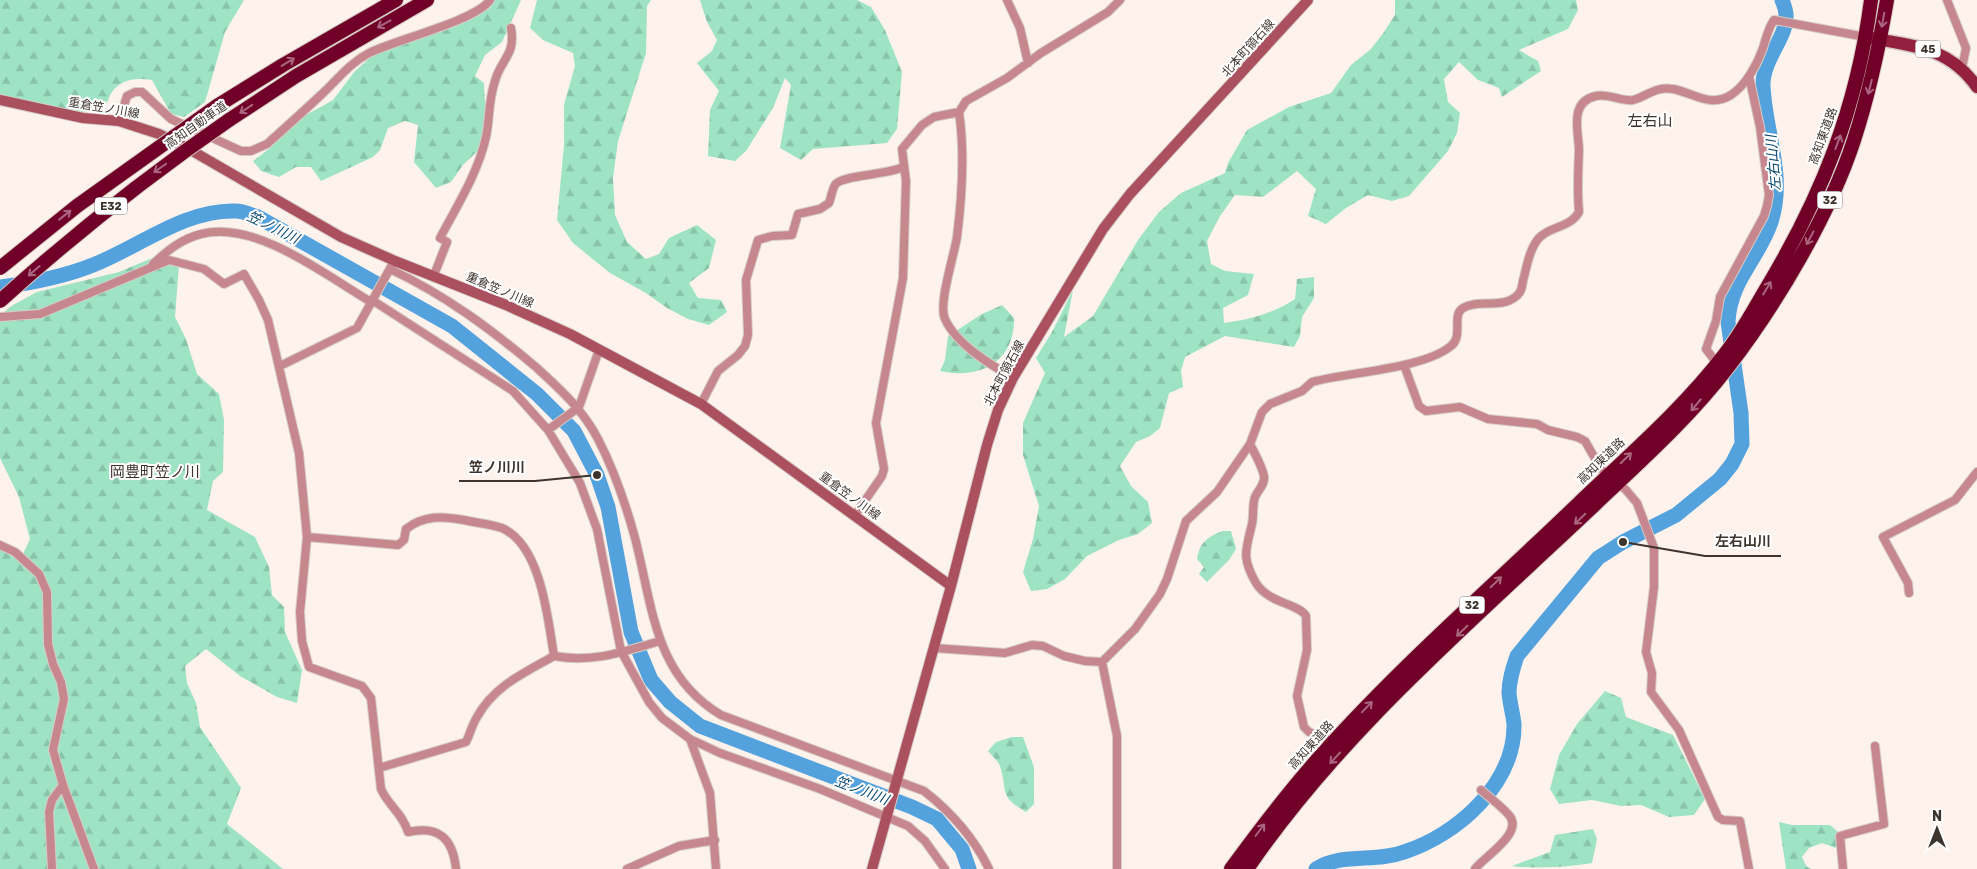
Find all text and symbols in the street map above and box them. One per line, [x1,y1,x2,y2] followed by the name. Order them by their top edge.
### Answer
[1878,11,1888,27] one-way arrow
[1219,17,1277,79] street label: 北本町領石線
[377,19,392,29] one-way arrow
[1916,41,1940,58] road number: 45
[280,56,294,66] one-way arrow
[1865,79,1874,95] one-way arrow
[67,95,141,121] street label: 重倉笠ノ川線
[162,99,230,151] street label: 高知自動車道
[239,104,253,114] one-way arrow
[1806,105,1840,167] street label: 高知東道路
[1627,112,1673,130] district label: 左右山
[1762,132,1784,192] water label: 左右山川
[1834,135,1843,151] one-way arrow
[153,163,167,173] one-way arrow
[1818,192,1842,208] road number: 32
[95,198,127,215] road number: E32
[244,208,303,248] water label: 笠ノ川川
[58,210,71,221] one-way arrow
[1805,230,1815,245] one-way arrow
[28,265,41,276] one-way arrow
[464,269,536,311] street label: 重倉笠ノ川線
[1762,282,1772,296] one-way arrow
[981,338,1027,408] street label: 北本町領石線
[1690,399,1702,412] one-way arrow
[1575,435,1627,487] street label: 高知東道路
[459,452,535,481] callout: 笠ノ川川
[1620,452,1633,464] one-way arrow
[469,459,525,476] text: 笠ノ川川
[110,463,200,481] district label: 岡豊町笠ノ川
[817,469,883,523] street label: 重倉笠ノ川線
[1573,513,1586,525] one-way arrow
[1705,527,1781,556] callout: 左右山川
[1715,533,1771,550] text: 左右山川
[1490,576,1503,588] one-way arrow
[1460,596,1484,614] road number: 32
[1455,625,1468,637] one-way arrow
[1361,701,1373,714] one-way arrow
[1286,718,1336,772] street label: 高知東道路
[1329,752,1341,765] one-way arrow
[833,772,893,809] water label: 笠ノ川川
[1912,804,1962,854] north arrow
[1932,808,1942,825] text: N
[1255,823,1265,837] one-way arrow

